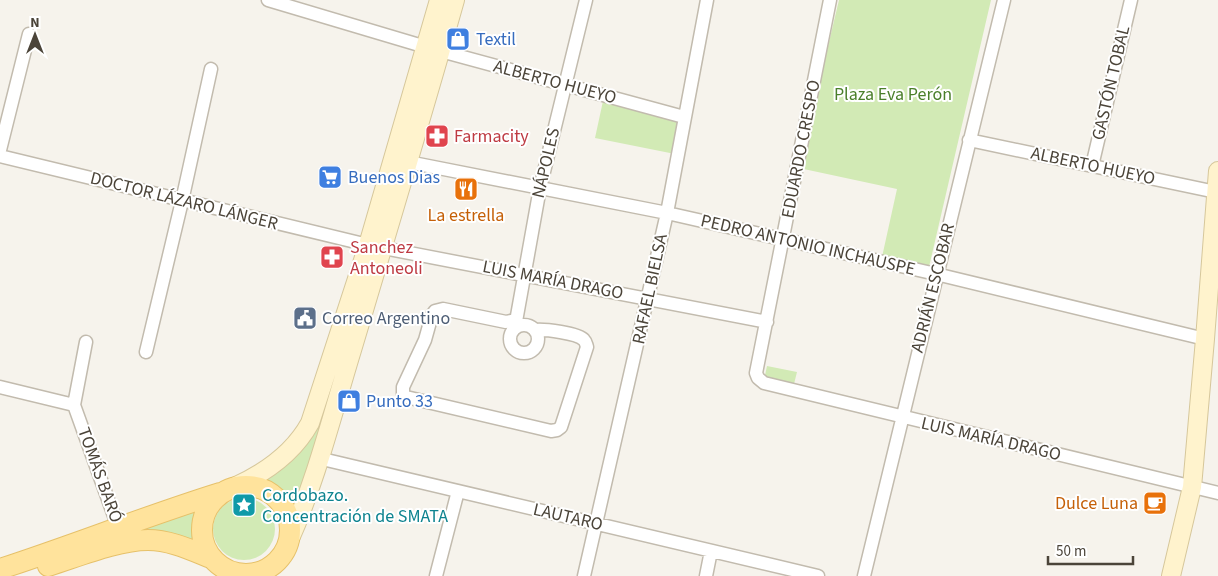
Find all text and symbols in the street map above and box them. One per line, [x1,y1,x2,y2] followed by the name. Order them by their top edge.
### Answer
[10,10,60,60] north arrow
[30,13,40,33] text: N
[1086,23,1136,143] street label: GASTÓN TOBAL
[445,26,471,52] shop icon: Textil
[476,27,516,52] place label: Textil
[491,54,619,110] street label: ALBERTO HUEYO
[775,78,827,220] street label: EDUARDO CRESPO
[834,82,952,107] park label: Plaza Eva Perón
[424,123,450,149] pharmacy icon: Farmacity
[454,124,529,149] place label: Farmacity
[526,125,566,201] street label: NÁPOLES
[1029,141,1157,191] street label: ALBERTO HUEYO
[317,164,343,190] supermarket icon: Buenos Dias
[348,165,440,190] place label: Buenos Dias
[87,166,281,236] street label: DOCTOR LÁZARO LÁNGER
[453,176,479,202] restaurant icon: La estrella
[428,203,504,228] place label: La estrella
[698,208,918,282] street label: PEDRO ANTONIO INCHAUSPE
[905,221,961,355] street label: ADRIÁN ESCOBAR
[626,231,674,347] street label: RAFAEL BIELSA
[350,235,423,281] place label: Sanchez Antoneoli
[319,244,345,270] pharmacy icon: Sanchez Antoneoli
[480,254,626,306] street label: LUIS MARÍA DRAGO
[292,305,318,331] public building icon: Correo Argentino
[322,306,450,331] place label: Correo Argentino
[336,388,362,414] shop icon: Punto 33
[366,389,433,414] place label: Punto 33
[919,411,1063,467] street label: LUIS MARÍA DRAGO
[71,424,129,526] street label: TOMÁS BARÓ
[262,483,448,529] place label: Cordobazo. Concentración de SMATA
[1142,490,1168,516] cafe icon: Dulce Luna
[1055,491,1138,516] place label: Dulce Luna
[231,492,257,518] place icon: Cordobazo. Concentración de SMATA
[531,497,605,537] street label: LAUTARO
[1048,534,1133,566] scale bar
[1056,541,1086,562] text: 50 m

